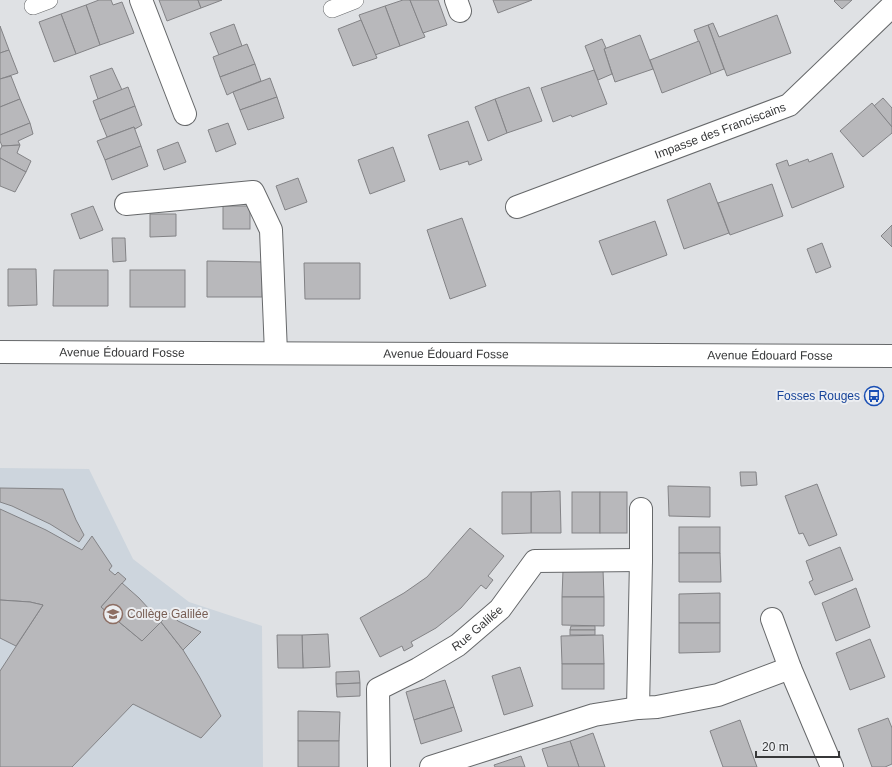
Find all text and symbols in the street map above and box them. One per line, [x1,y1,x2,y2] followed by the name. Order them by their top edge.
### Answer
[653,100,788,162] street label: Impasse des Franciscains
[59,344,185,360] street label: Avenue Édouard Fosse
[383,346,509,361] street label: Avenue Édouard Fosse
[707,347,833,363] street label: Avenue Édouard Fosse
[863,385,885,407] bus stop icon: Fosses Rouges
[777,389,860,403] place label: Fosses Rouges
[449,602,506,654] street label: Rue Galilée
[102,603,124,625] school or university icon: Collège Galilée
[127,607,209,621] place label: Collège Galilée
[756,733,839,759] scale bar
[762,740,789,754] text: 20 m

